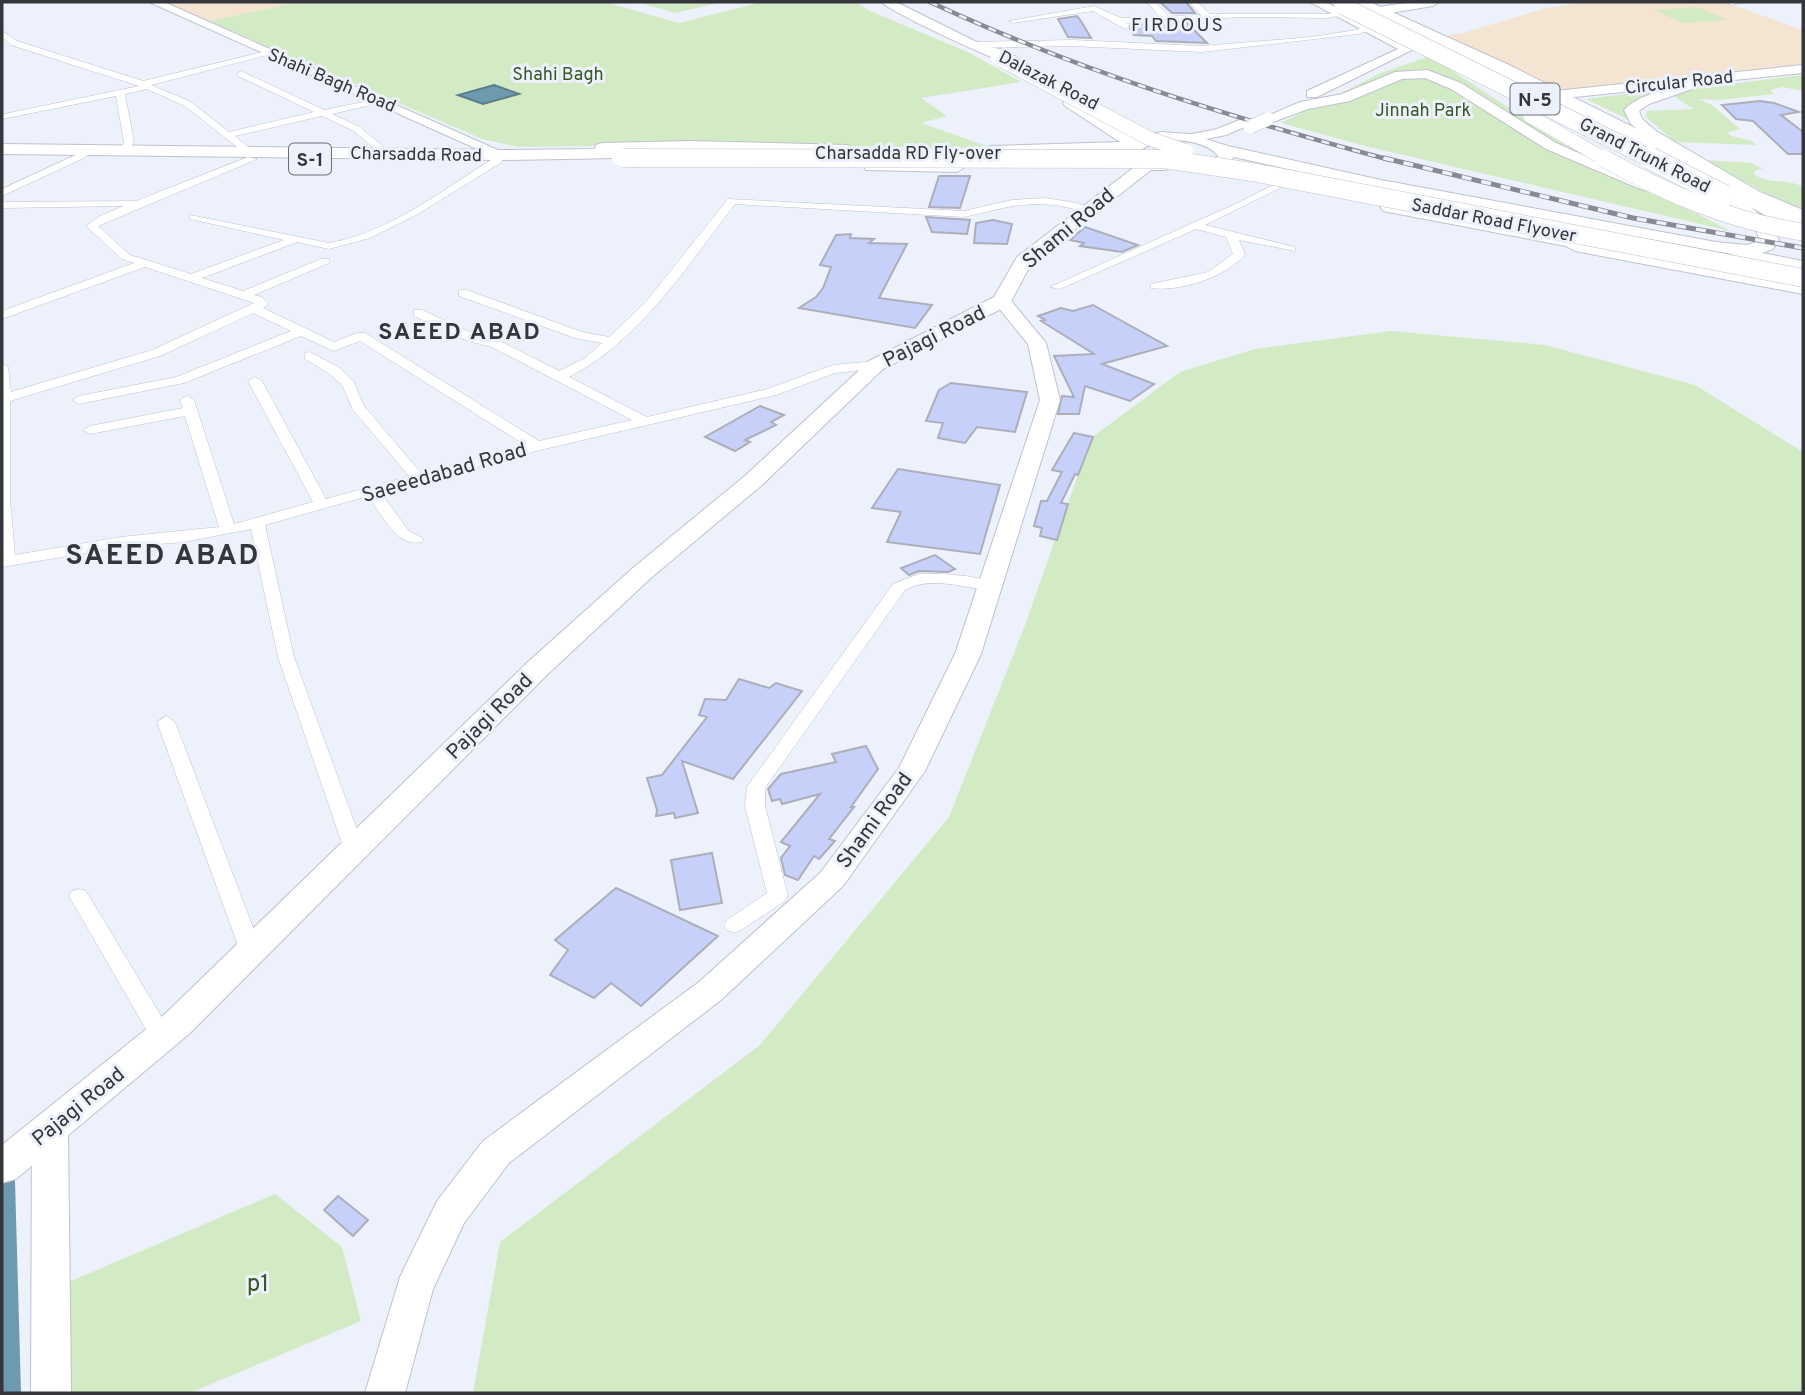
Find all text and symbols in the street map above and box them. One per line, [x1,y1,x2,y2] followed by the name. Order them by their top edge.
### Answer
[1131,14,1225,38] district label: FIRDOUS
[264,44,399,119] street label: Shahi Bagh Road
[994,46,1102,116] street label: Dalazak Road
[512,64,604,87] park label: Shahi Bagh
[1624,66,1735,101] street label: Circular Road
[1510,83,1560,114] road number: N-5
[1375,100,1471,123] park label: Jinnah Park
[1575,113,1714,199] street label: Grand Trunk Road
[350,143,482,168] street label: Charsadda Road
[815,143,1001,166] street label: Charsadda RD Fly-over
[289,144,331,174] road number: S-1
[1017,183,1121,276] street label: Shami Road
[1409,194,1578,249] street label: Saddar Road Flyover
[879,300,991,375] street label: Pajagi Road
[378,319,542,348] district label: SAEED ABAD
[359,437,530,510] street label: Saeeedabad Road
[66,539,260,575] district label: SAEED ABAD
[441,668,539,766] street label: Pajagi Road
[831,767,919,874] street label: Shami Road
[27,1061,131,1153] street label: Pajagi Road
[247,1270,269,1300] park label: p1

